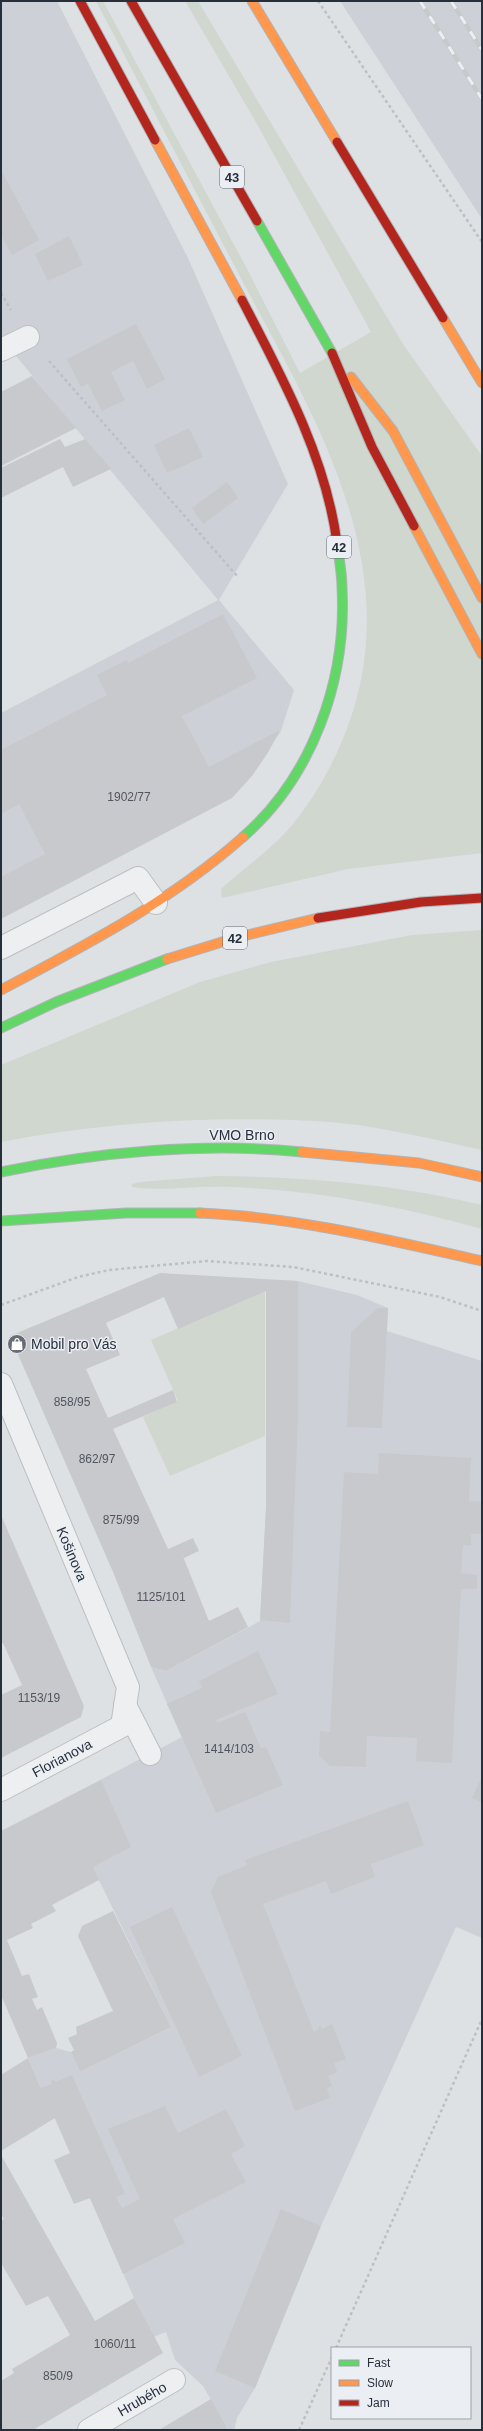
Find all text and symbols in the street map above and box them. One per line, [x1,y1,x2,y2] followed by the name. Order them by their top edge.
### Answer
[220,166,244,188] road number: 43
[327,536,351,558] road number: 42
[107,790,151,804] house number: 1902/77
[223,927,247,949] road number: 42
[209,1127,275,1143] street label: VMO Brno
[6,1333,28,1355] shop icon: Mobil pro Vás
[31,1336,117,1352] place label: Mobil pro Vás
[54,1395,91,1409] house number: 858/95
[79,1452,116,1466] house number: 862/97
[103,1513,140,1527] house number: 875/99
[53,1524,91,1584] street label: Košinova
[136,1590,186,1604] house number: 1125/101
[18,1691,61,1705] house number: 1153/19
[29,1735,95,1780] street label: Florianova
[204,1742,254,1756] house number: 1414/103
[94,2337,137,2351] house number: 1060/11
[331,2347,471,2419] legend
[367,2356,391,2370] text: Fast
[43,2369,73,2383] house number: 850/9
[367,2376,393,2390] text: Slow
[115,2379,169,2419] street label: Hrubého
[367,2396,390,2410] text: Jam

